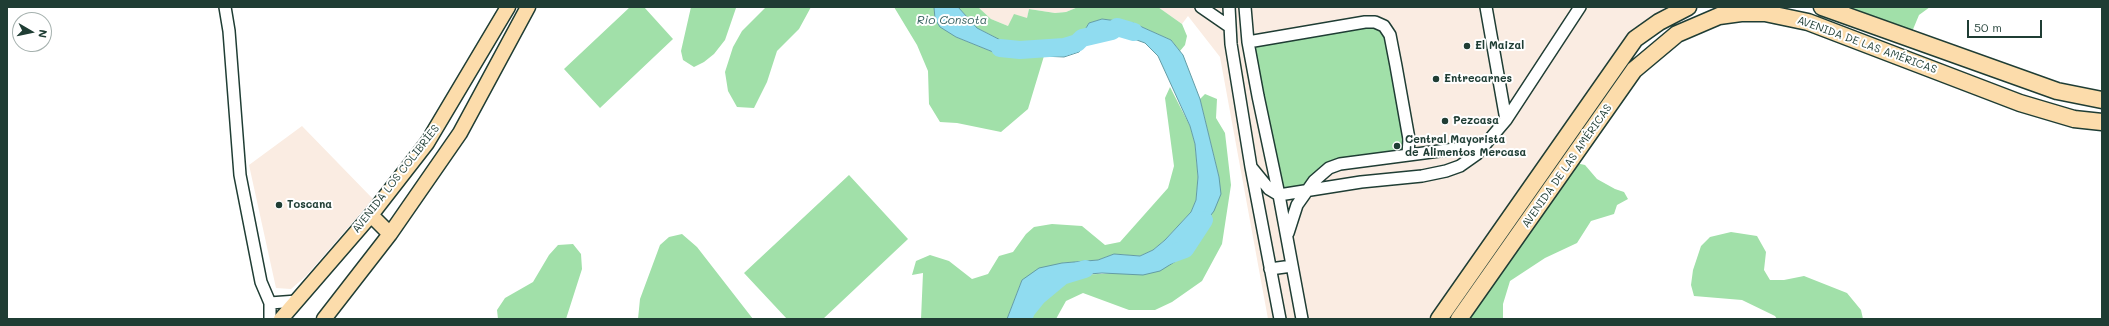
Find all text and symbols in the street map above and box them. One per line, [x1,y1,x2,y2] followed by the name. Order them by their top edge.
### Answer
[12,12,52,52] north arrow
[1969,12,2044,38] scale bar
[917,13,987,27] water label: Rio Consota
[1795,14,1939,76] street label: AVENIDA DE LAS AMÉRICAS
[1974,19,2002,35] text: 50 m
[35,28,51,39] text: N
[1475,39,1524,53] place label: El Maizal
[1462,41,1472,51] marker: El Maizal
[1444,72,1512,86] place label: Entrecarnes
[1431,74,1441,84] marker: Entrecarnes
[1519,102,1615,230] street label: AVENIDA DE LAS AMÉRICAS
[1453,114,1499,128] place label: Pezcasa
[1440,116,1450,126] marker: Pezcasa
[350,122,442,236] street label: AVENIDA LOS COLIBRÍES
[1405,133,1526,159] place label: Central Mayorista de Alimentos Mercasa
[1392,141,1402,151] marker: Central Mayorista de Alimentos Mercasa
[287,198,332,212] place label: Toscana
[274,200,284,210] marker: Toscana

